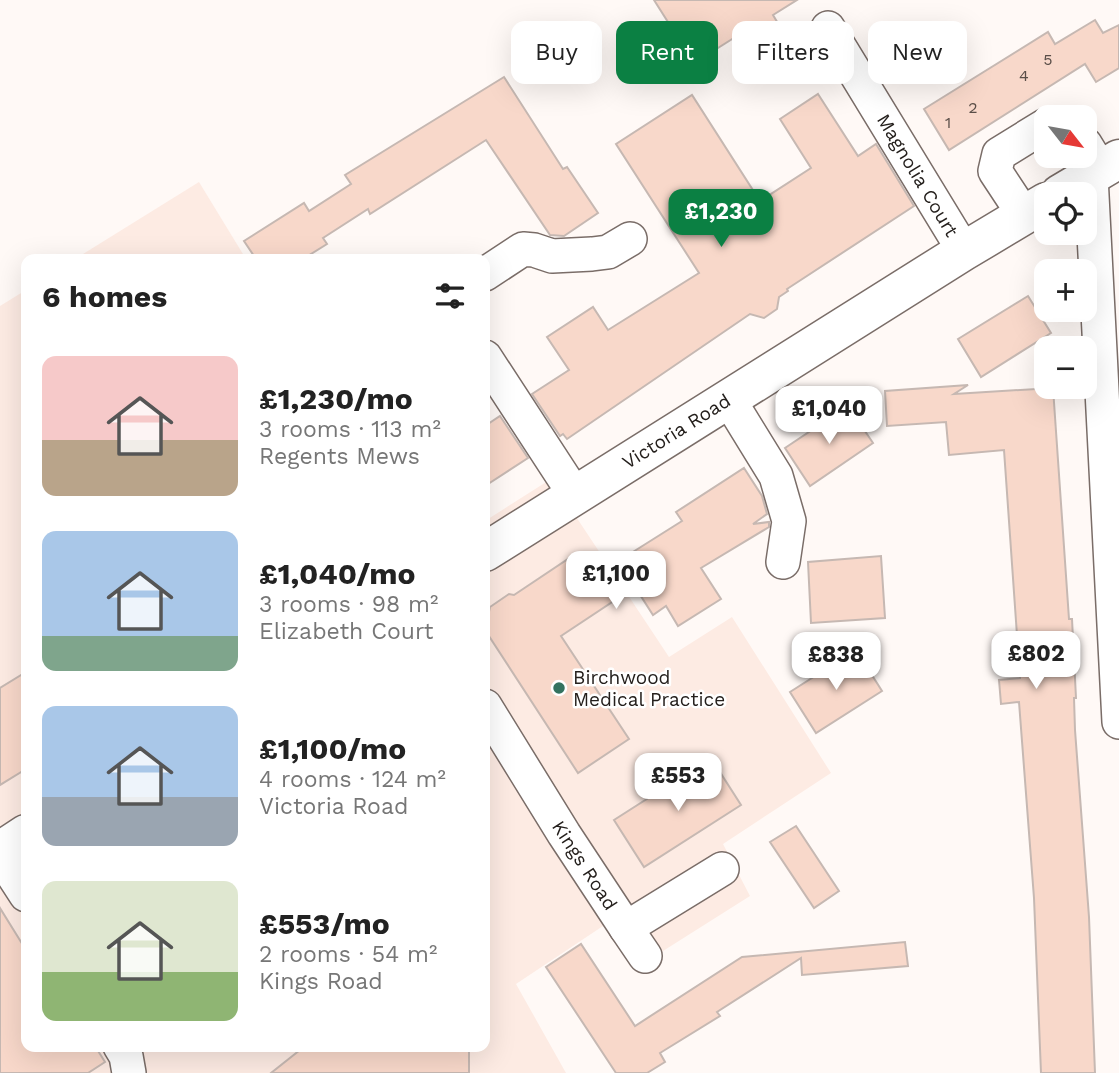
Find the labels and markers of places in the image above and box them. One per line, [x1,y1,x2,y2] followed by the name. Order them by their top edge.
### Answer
[664,190,778,249] pin: £1,230
[772,386,886,446] pin: £1,040
[559,552,673,611] pin: £1,100
[795,632,877,692] pin: £838
[995,632,1077,691] pin: £802
[573,666,725,711] place label: Birchwood Medical Practice
[551,680,567,696] marker: Birchwood Medical Practice
[637,754,719,813] pin: £553

